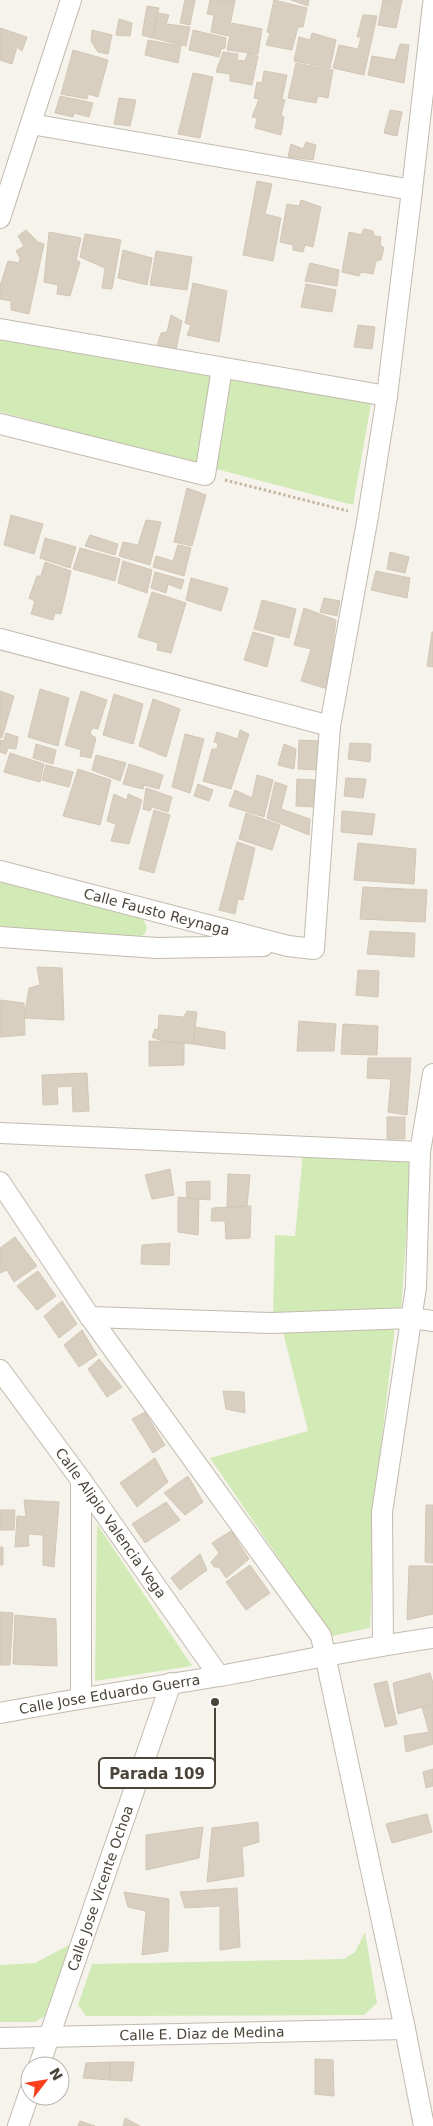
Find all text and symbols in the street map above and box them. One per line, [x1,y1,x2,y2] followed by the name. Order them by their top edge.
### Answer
[82,885,232,939] street label: Calle Fausto Reynaga
[52,1445,170,1601] street label: Calle Alipio Valencia Vega
[18,1671,201,1717] street label: Calle Jose Eduardo Guerra
[99,1758,215,1788] callout: Parada 109
[109,1765,205,1783] text: Parada 109
[64,1803,136,1973] street label: Calle Jose Vicente Ochoa
[119,2024,285,2043] street label: Calle E. Diaz de Medina
[20,2056,70,2106] north arrow
[46,2065,66,2083] text: N

